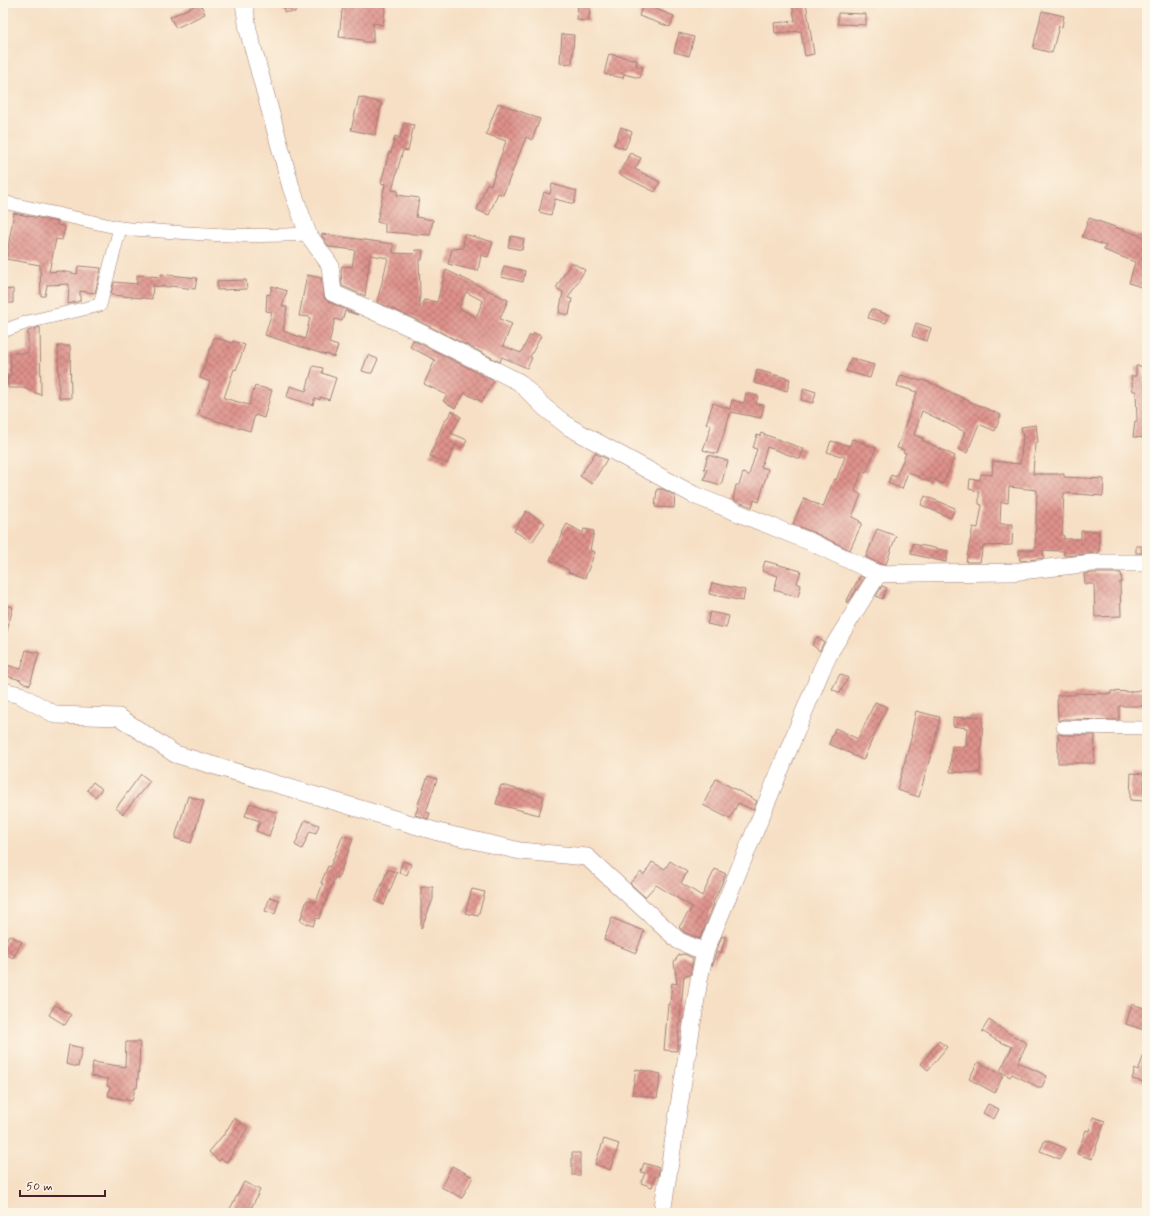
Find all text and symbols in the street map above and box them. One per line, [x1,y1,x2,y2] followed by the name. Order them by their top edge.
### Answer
[20,1172,105,1198] scale bar
[26,1179,53,1195] text: 50 m

